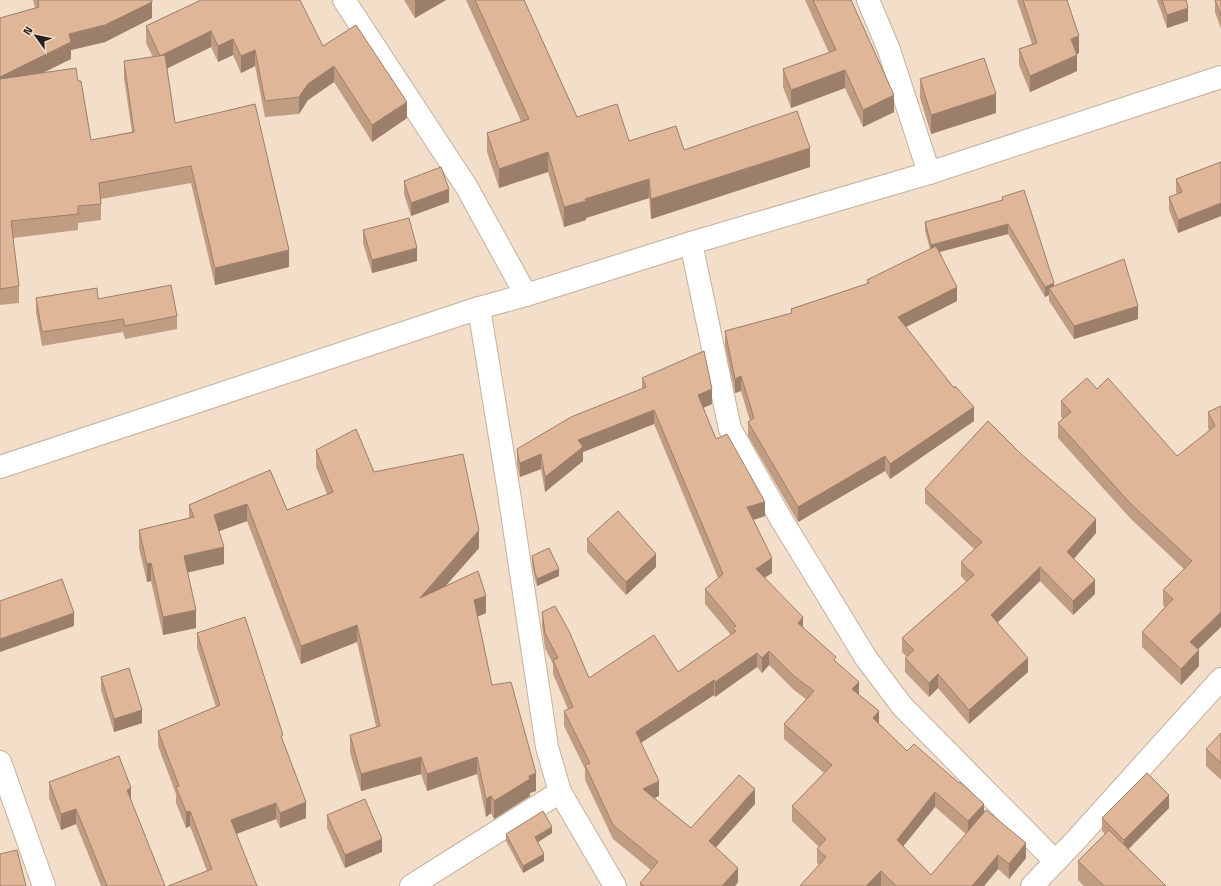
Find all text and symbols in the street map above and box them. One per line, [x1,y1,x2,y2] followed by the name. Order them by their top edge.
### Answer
[16,16,56,56] north arrow
[19,23,36,38] text: N

